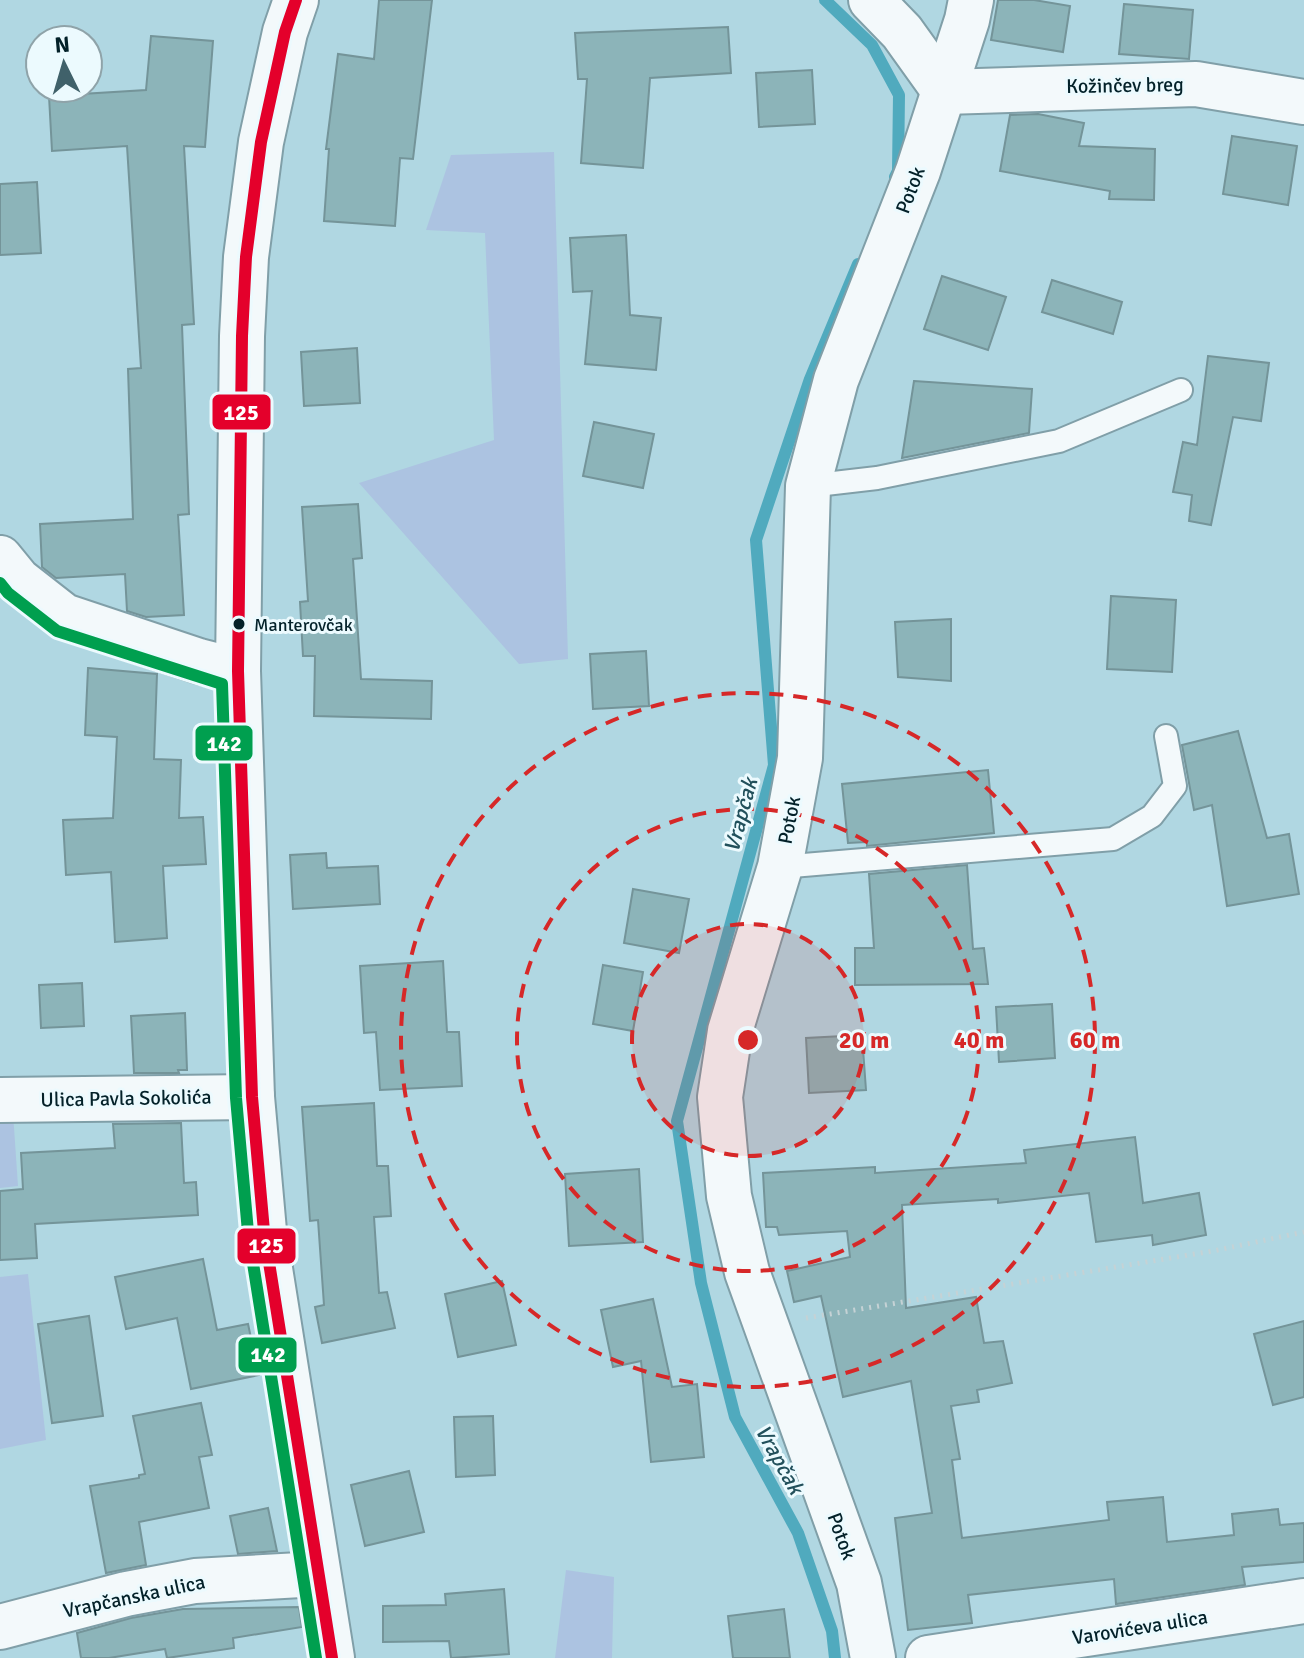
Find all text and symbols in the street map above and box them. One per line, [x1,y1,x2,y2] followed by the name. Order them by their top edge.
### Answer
[24,24,104,104] north arrow
[53,30,71,59] text: N
[1066,72,1184,99] street label: Kožinčev breg
[890,163,931,217] street label: Potok
[211,393,272,431] line badge: 125
[223,399,259,426] text: 125
[254,614,353,636] place label: Manterovčak
[231,616,247,632] marker: Manterovčak
[194,724,254,762] line badge: 142
[206,730,242,757] text: 142
[718,773,764,855] water label: Vrapčak
[773,794,806,846] street label: Potok
[839,1025,889,1055] text: 20 m
[954,1025,1004,1055] text: 40 m
[1070,1025,1120,1055] text: 60 m
[734,1026,762,1054] centre of rings
[40,1085,212,1112] street label: Ulica Pavla Sokolića
[236,1227,297,1265] line badge: 125
[248,1232,284,1259] text: 125
[237,1336,298,1374] line badge: 142
[250,1341,286,1368] text: 142
[749,1420,811,1500] water label: Vrapčak
[822,1509,862,1563] street label: Potok
[61,1569,207,1624] street label: Vrapčanska ulica
[1071,1604,1210,1651] street label: Varovićeva ulica

